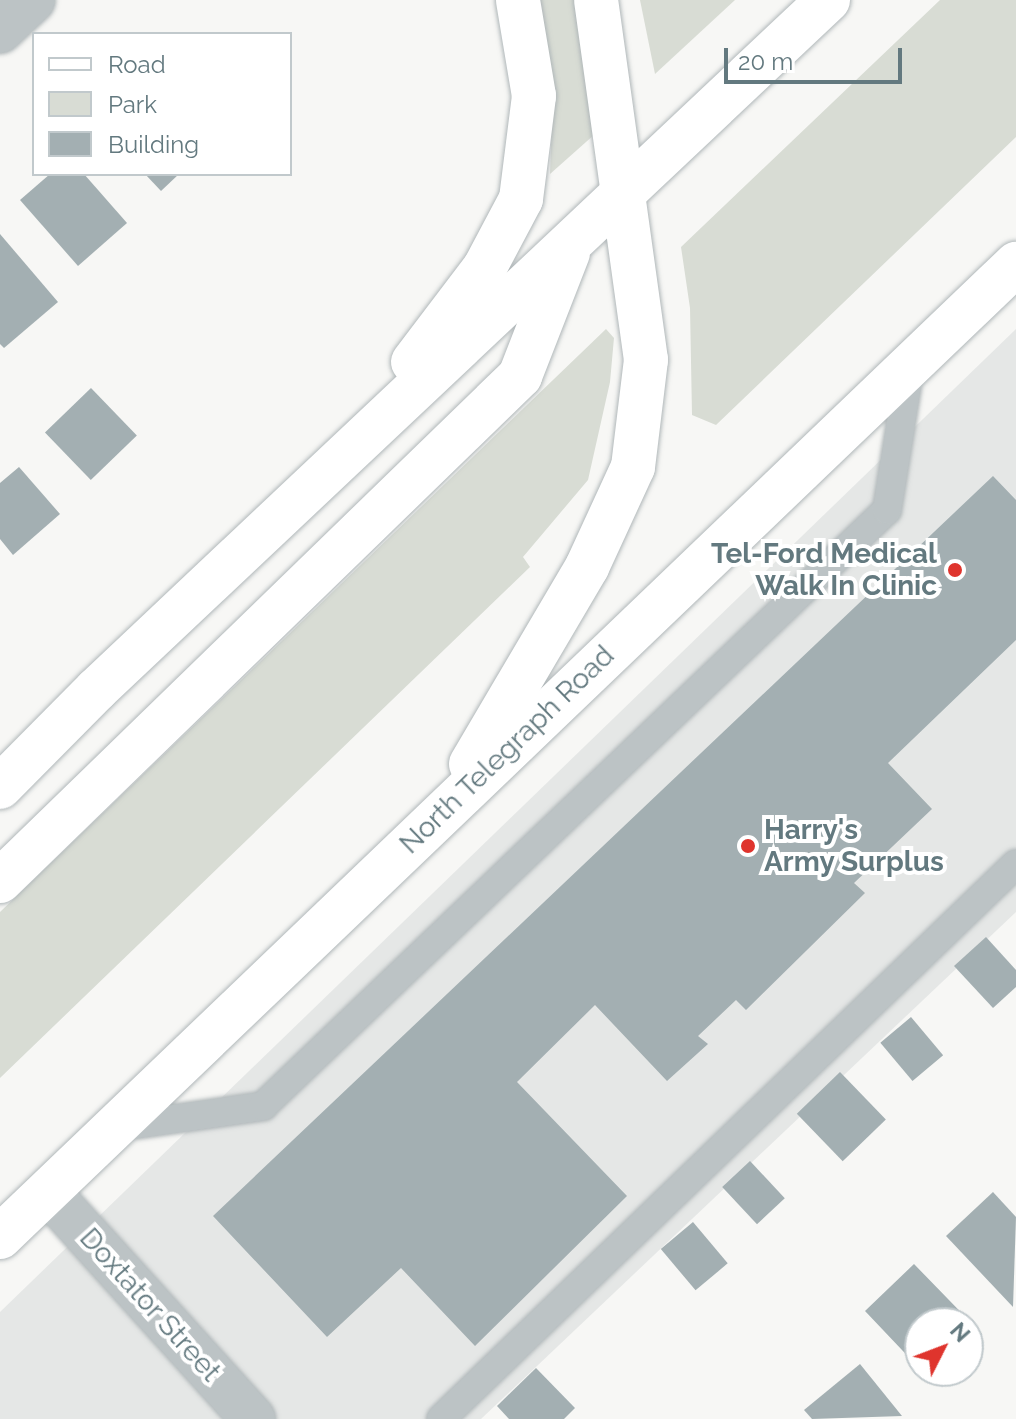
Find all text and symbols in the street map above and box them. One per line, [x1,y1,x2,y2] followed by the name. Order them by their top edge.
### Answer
[32,32,292,176] legend
[728,32,906,82] scale bar
[738,47,793,76] text: 20 m
[108,50,166,79] text: Road
[108,90,157,119] text: Park
[108,130,199,159] text: Building
[711,537,937,603] place label: Tel-Ford Medical Walk In Clinic
[944,559,966,581] marker: Tel-Ford Medical Walk In Clinic
[393,639,621,861] street label: North Telegraph Road
[764,813,945,879] place label: Harry's Army Surplus
[739,837,757,855] marker: Harry's Army Surplus
[72,1221,228,1389] street label: Doxtator Street
[904,1307,984,1387] north arrow
[945,1317,976,1347] text: N

